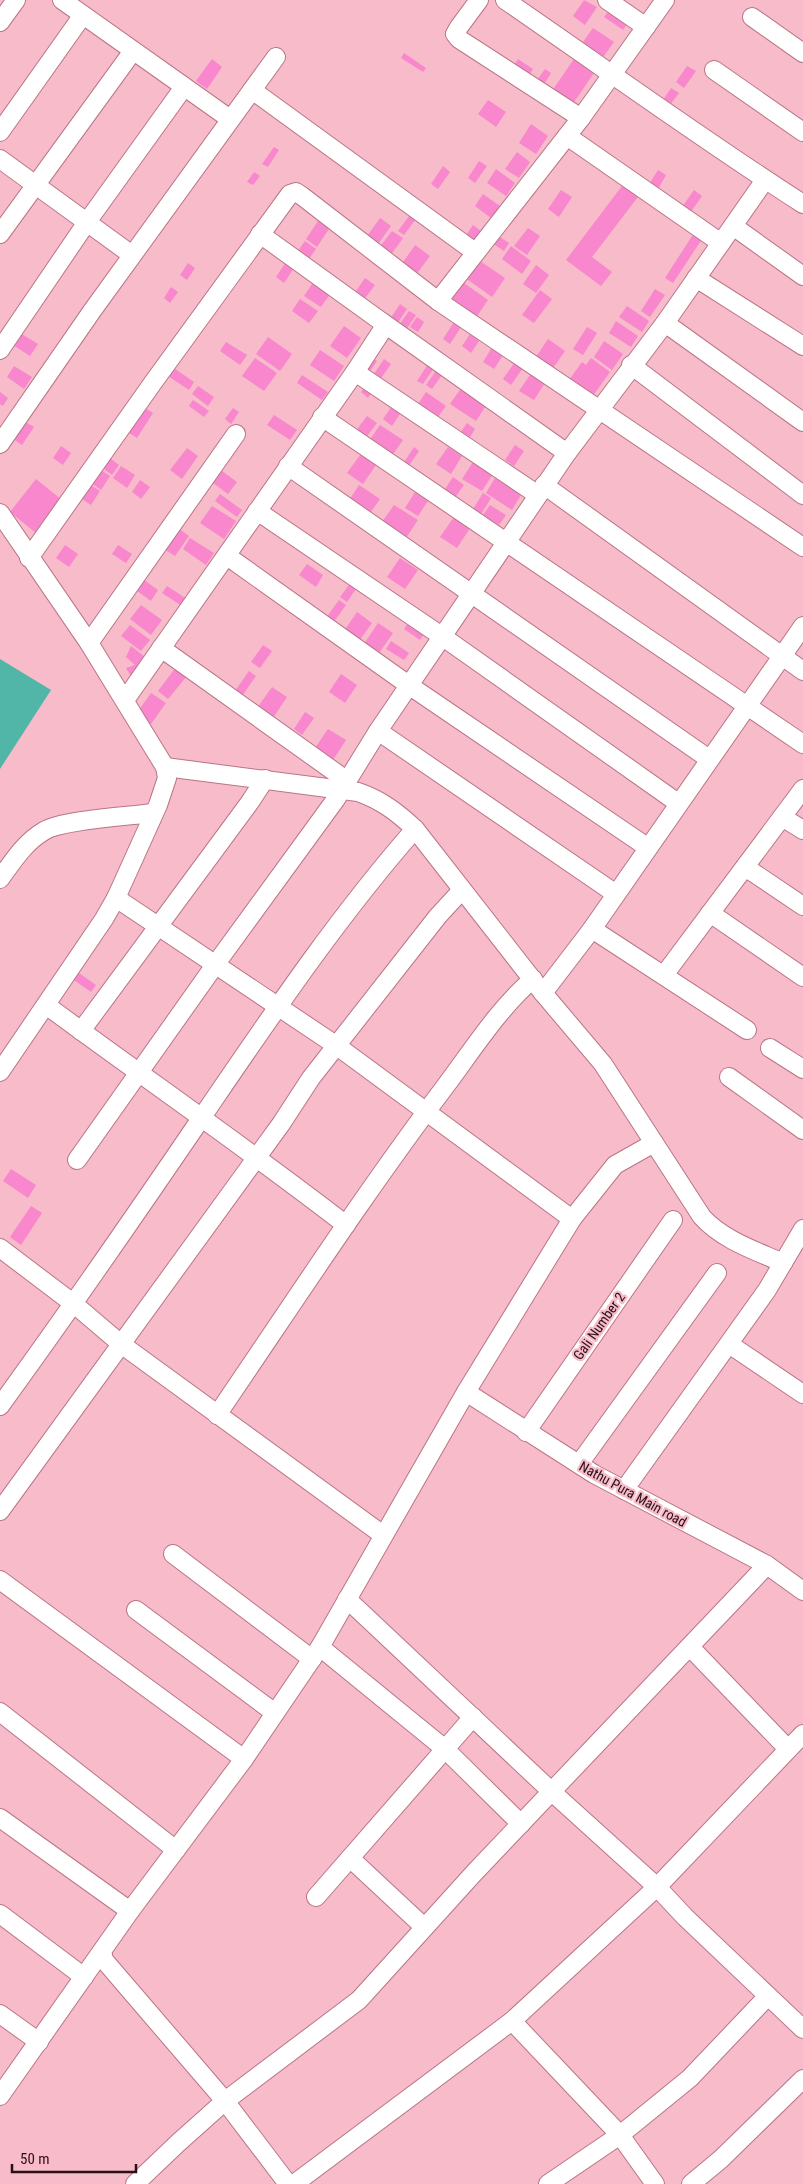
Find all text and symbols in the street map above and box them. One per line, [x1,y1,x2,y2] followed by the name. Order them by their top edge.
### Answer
[570,1289,628,1363] street label: Gali Number 2
[577,1458,689,1530] street label: Nathu Pura Main road
[12,2142,136,2174] scale bar
[20,2150,50,2168] text: 50 m

